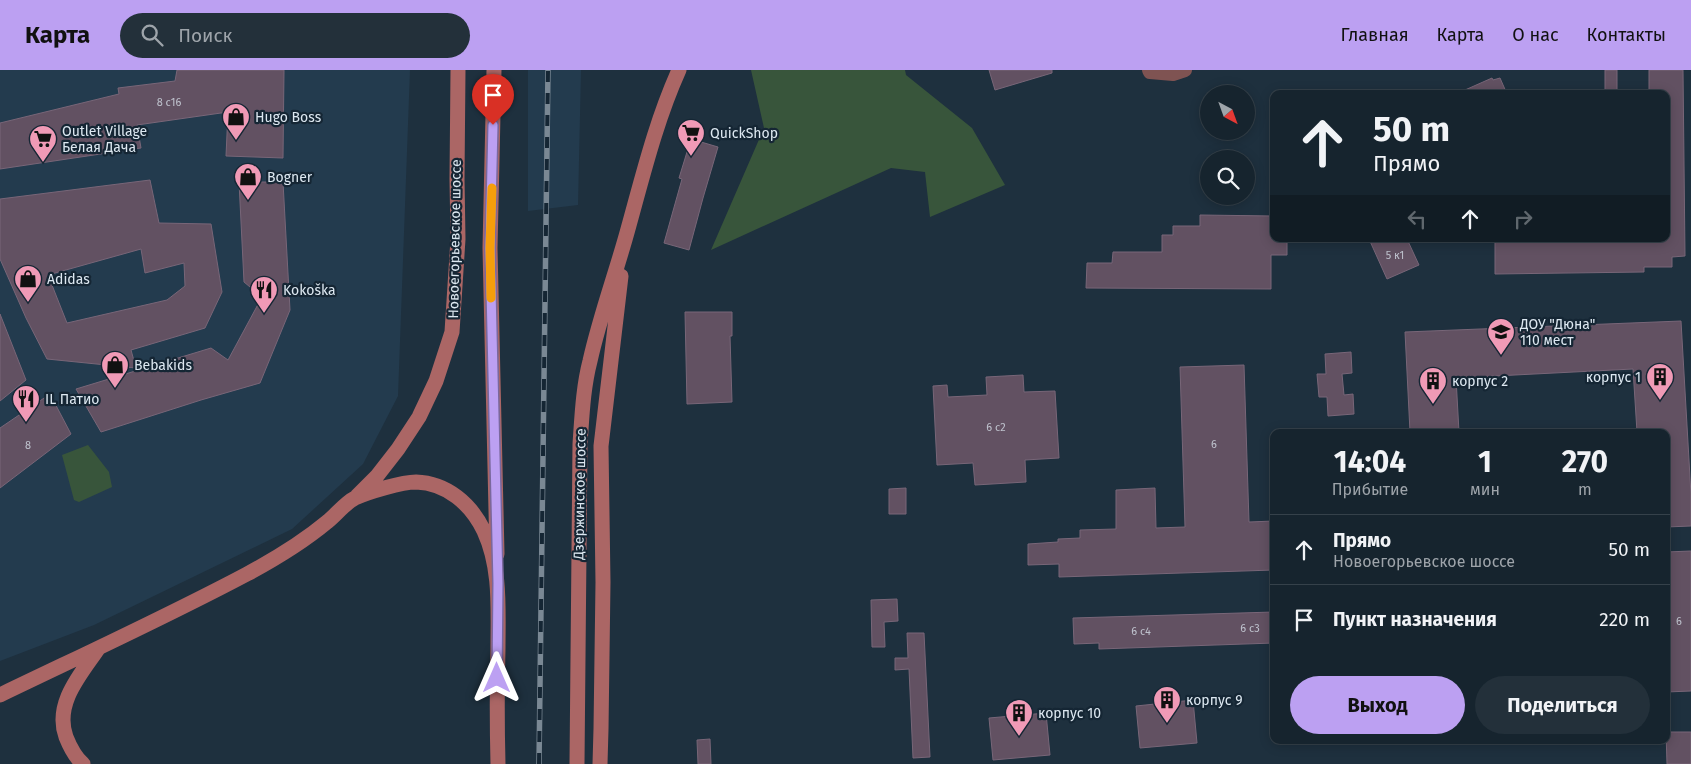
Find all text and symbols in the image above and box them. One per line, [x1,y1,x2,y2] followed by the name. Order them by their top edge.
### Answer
[120,13,470,58] search box
[25,21,90,49] text: Карта
[138,21,166,49] icon: search
[178,24,232,47] text: Поиск
[1341,24,1409,46] text: Главная
[1437,24,1484,46] text: Карта
[1512,24,1559,46] text: О нас
[1587,24,1666,46] text: Контакты
[472,74,514,125] pin
[479,81,507,109] icon: arrive
[1200,85,1255,140] north arrow
[1200,85,1255,205] map controls
[157,96,181,109] house number: 8 с16
[221,102,251,141] shop icon: Hugo Boss
[1373,108,1450,150] text: 50 m
[255,109,322,126] place label: Hugo Boss
[1290,110,1355,175] icon: ahead
[676,118,706,157] supermarket icon: QuickShop
[62,123,147,156] place label: Outlet Village Белая Дача
[28,124,58,163] supermarket icon: Outlet Village Белая Дача
[710,125,778,142] place label: QuickShop
[1200,150,1255,205] button: search
[1373,150,1440,177] text: Прямо
[445,159,465,319] street label: Новоегорьевское шоссе
[233,162,263,201] shop icon: Bogner
[267,169,313,186] place label: Bogner
[1403,205,1431,233] icon: left
[1456,205,1484,233] icon: ahead
[1509,205,1537,233] icon: right
[1386,249,1404,262] house number: 5 к1
[13,264,43,303] shop icon: Adidas
[47,271,90,288] place label: Adidas
[249,275,279,314] restaurant icon: Kokoška
[283,282,336,299] place label: Kokoška
[1519,316,1595,349] place label: ДОУ "Дюна" 110 мест
[1486,317,1516,356] school or university icon: ДОУ "Дюна" 110 мест
[100,350,130,389] shop icon: Bebakids
[134,357,192,374] place label: Bebakids
[1645,362,1675,401] building icon: корпус 1
[1418,366,1448,405] building icon: корпус 2
[1586,369,1641,386] place label: корпус 1
[1452,373,1508,390] place label: корпус 2
[11,384,41,423] restaurant icon: IL Патио
[45,391,100,408] place label: IL Патио
[986,421,1006,434] house number: 6 с2
[570,428,590,561] street label: Дзержинское шоссе
[1211,438,1217,451] house number: 6
[25,439,31,452] house number: 8
[1334,444,1406,480] text: 14:04
[1478,444,1492,480] text: 1
[1562,444,1608,480] text: 270
[1332,480,1408,499] text: Прибытие
[1470,480,1500,499] text: мин
[1578,480,1592,499] text: m
[1333,529,1391,552] text: Прямо
[1290,536,1318,564] icon: ahead
[1609,538,1650,561] text: 50 m
[1333,552,1515,571] text: Новоегорьевское шоссе
[1290,606,1318,634] icon: arrive
[1333,608,1497,631] text: Пункт назначения
[1599,608,1650,631] text: 220 m
[1676,615,1682,628] house number: 6
[1240,622,1260,635] house number: 6 с3
[1131,625,1151,638] house number: 6 с4
[470,651,522,703] position arrow
[1290,676,1465,734] button: Выход
[1475,676,1650,734] button: Поделиться
[1152,685,1182,724] building icon: корпус 9
[1186,692,1242,709] place label: корпус 9
[1004,698,1034,737] building icon: корпус 10
[1038,705,1101,722] place label: корпус 10

